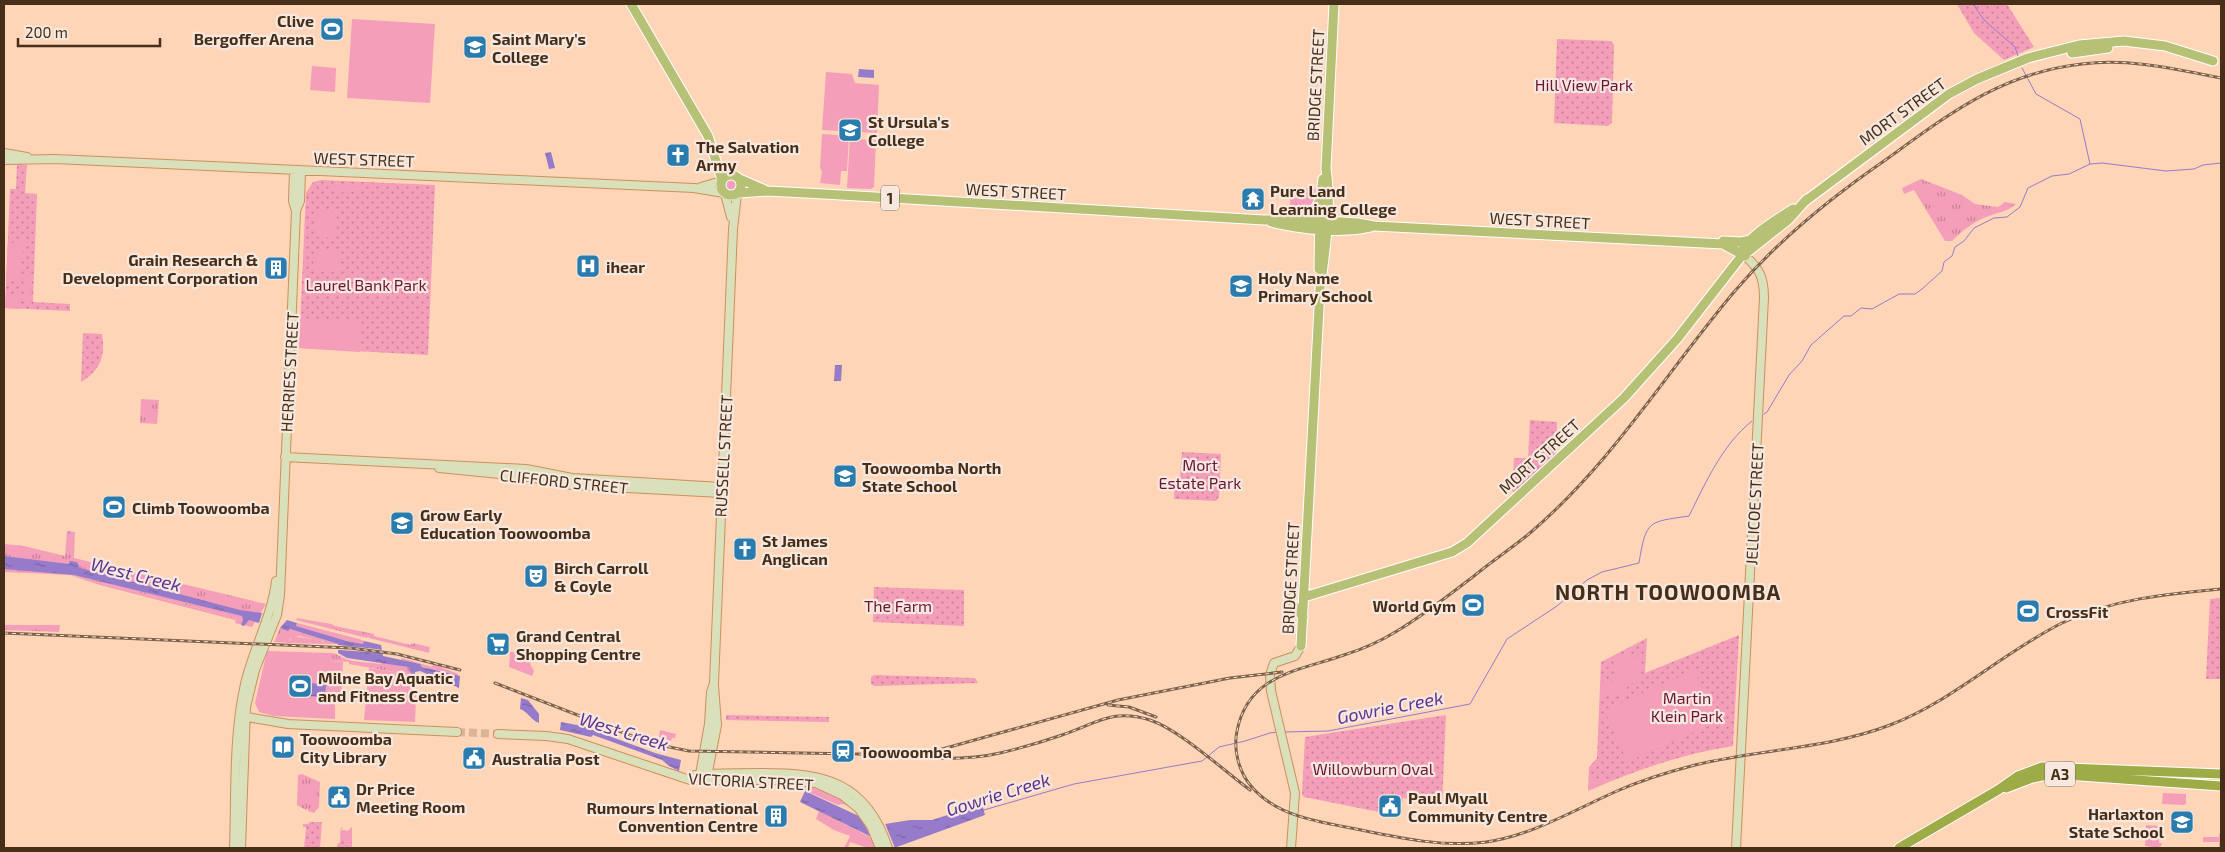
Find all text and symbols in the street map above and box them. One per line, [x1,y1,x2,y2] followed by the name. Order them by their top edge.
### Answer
[194,11,314,48] place label: Clive Bergoffer Arena
[18,15,160,47] scale bar
[319,16,345,42] sports icon: Clive Bergoffer Arena
[25,23,68,41] text: 200 m
[1303,28,1327,142] street label: BRIDGE STREET
[492,29,586,66] place label: Saint Mary's College
[462,34,488,60] school or university icon: Saint Mary's College
[1855,73,1949,149] street label: MORT STREET
[1535,75,1633,94] park label: Hill View Park
[868,112,949,149] place label: St Ursula's College
[837,117,863,143] school or university icon: St Ursula's College
[696,137,799,175] place label: The Salvation Army
[665,142,691,168] church icon: The Salvation Army
[313,148,415,170] street label: WEST STREET
[965,179,1067,203] street label: WEST STREET
[1270,181,1397,218] place label: Pure Land Learning College
[881,186,899,210] road number: 1
[1240,186,1266,212] temple icon: Pure Land Learning College
[1489,208,1591,232] street label: WEST STREET
[62,250,258,287] place label: Grain Research & Development Corporation
[575,253,601,279] hospital icon: ihear
[263,255,289,281] building icon: Grain Research & Development Corporation
[606,257,645,276] place label: ihear
[1258,268,1373,306] place label: Holy Name Primary School
[1228,273,1254,299] school or university icon: Holy Name Primary School
[305,275,427,294] park label: Laurel Bank Park
[276,311,302,433] street label: HERRIES STREET
[710,394,736,518] street label: RUSSELL STREET
[1495,415,1583,497] street label: MORT STREET
[1741,442,1767,566] street label: JELLICOE STREET
[1159,455,1241,492] park label: Mort Estate Park
[862,458,1001,495] place label: Toowoomba North State School
[832,463,858,489] school or university icon: Toowoomba North State School
[499,465,629,497] street label: CLIFFORD STREET
[101,494,127,520] sports icon: Climb Toowoomba
[132,498,270,517] place label: Climb Toowoomba
[420,505,591,542] place label: Grow Early Education Toowoomba
[389,510,415,536] school or university icon: Grow Early Education Toowoomba
[1278,521,1302,635] street label: BRIDGE STREET
[762,531,828,568] place label: St James Anglican
[732,536,758,562] church icon: St James Anglican
[89,552,183,596] water label: West Creek
[554,558,649,596] place label: Birch Carroll & Coyle
[523,563,549,589] theatre icon: Birch Carroll & Coyle
[1555,579,1781,604] district label: NORTH TOOWOOMBA
[1460,592,1486,618] sports icon: World Gym
[864,596,932,615] park label: The Farm
[1373,596,1456,616] place label: World Gym
[2015,598,2041,624] sports icon: CrossFit
[2046,602,2109,621] place label: CrossFit
[516,626,641,663] place label: Grand Central Shopping Centre
[485,631,511,657] supermarket icon: Grand Central Shopping Centre
[318,668,459,705] place label: Milne Bay Aquatic and Fitness Centre
[287,673,313,699] sports icon: Milne Bay Aquatic and Fitness Centre
[1335,686,1445,728] water label: Gowrie Creek
[1651,688,1723,725] park label: Martin Klein Park
[577,707,671,755] water label: West Creek
[300,729,392,767] place label: Toowoomba City Library
[270,734,296,760] library icon: Toowoomba City Library
[830,738,856,764] station icon: Toowoomba
[860,742,952,761] place label: Toowoomba
[461,745,487,771] public building icon: Australia Post
[492,749,600,768] place label: Australia Post
[1312,759,1434,778] park label: Willowburn Oval
[2045,762,2075,786] road number: A3
[688,768,814,794] street label: VICTORIA STREET
[943,768,1053,820] water label: Gowrie Creek
[356,779,465,816] place label: Dr Price Meeting Room
[326,784,352,810] public building icon: Dr Price Meeting Room
[1408,788,1548,826] place label: Paul Myall Community Centre
[1377,793,1403,819] public building icon: Paul Myall Community Centre
[587,798,759,835] place label: Rumours International Convention Centre
[763,803,789,829] building icon: Rumours International Convention Centre
[2069,804,2165,841] place label: Harlaxton State School
[2169,809,2195,835] school or university icon: Harlaxton State School

